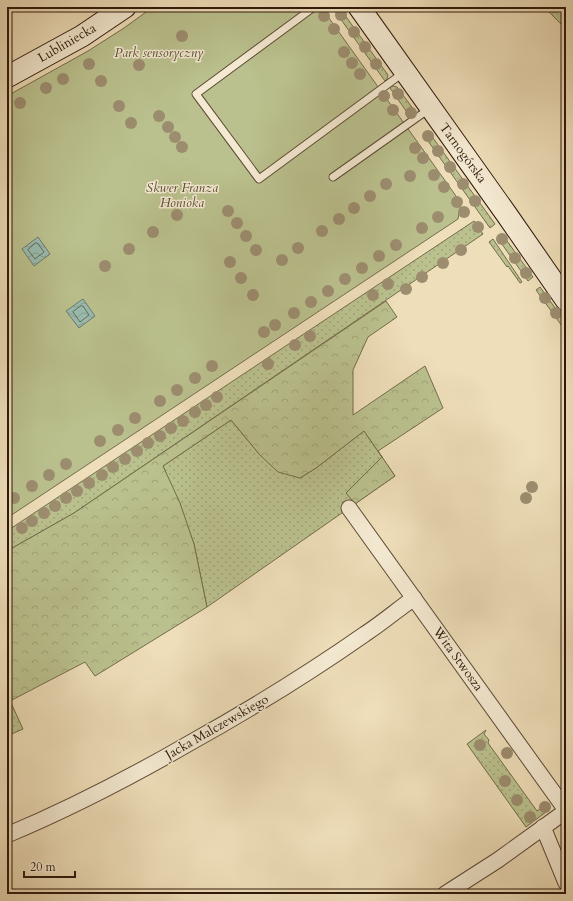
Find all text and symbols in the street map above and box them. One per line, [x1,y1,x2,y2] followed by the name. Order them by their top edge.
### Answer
[35,19,100,67] street label: Lubliniecka
[115,44,204,62] park label: Park sensoryczny
[435,119,491,187] street label: Tarnogórska
[146,179,218,212] park label: Skwer Franza Honioka
[428,623,488,695] street label: Wita Stwosza
[160,690,272,765] street label: Jacka Malczewskiego
[24,853,75,879] scale bar
[30,859,57,875] text: 20 m

